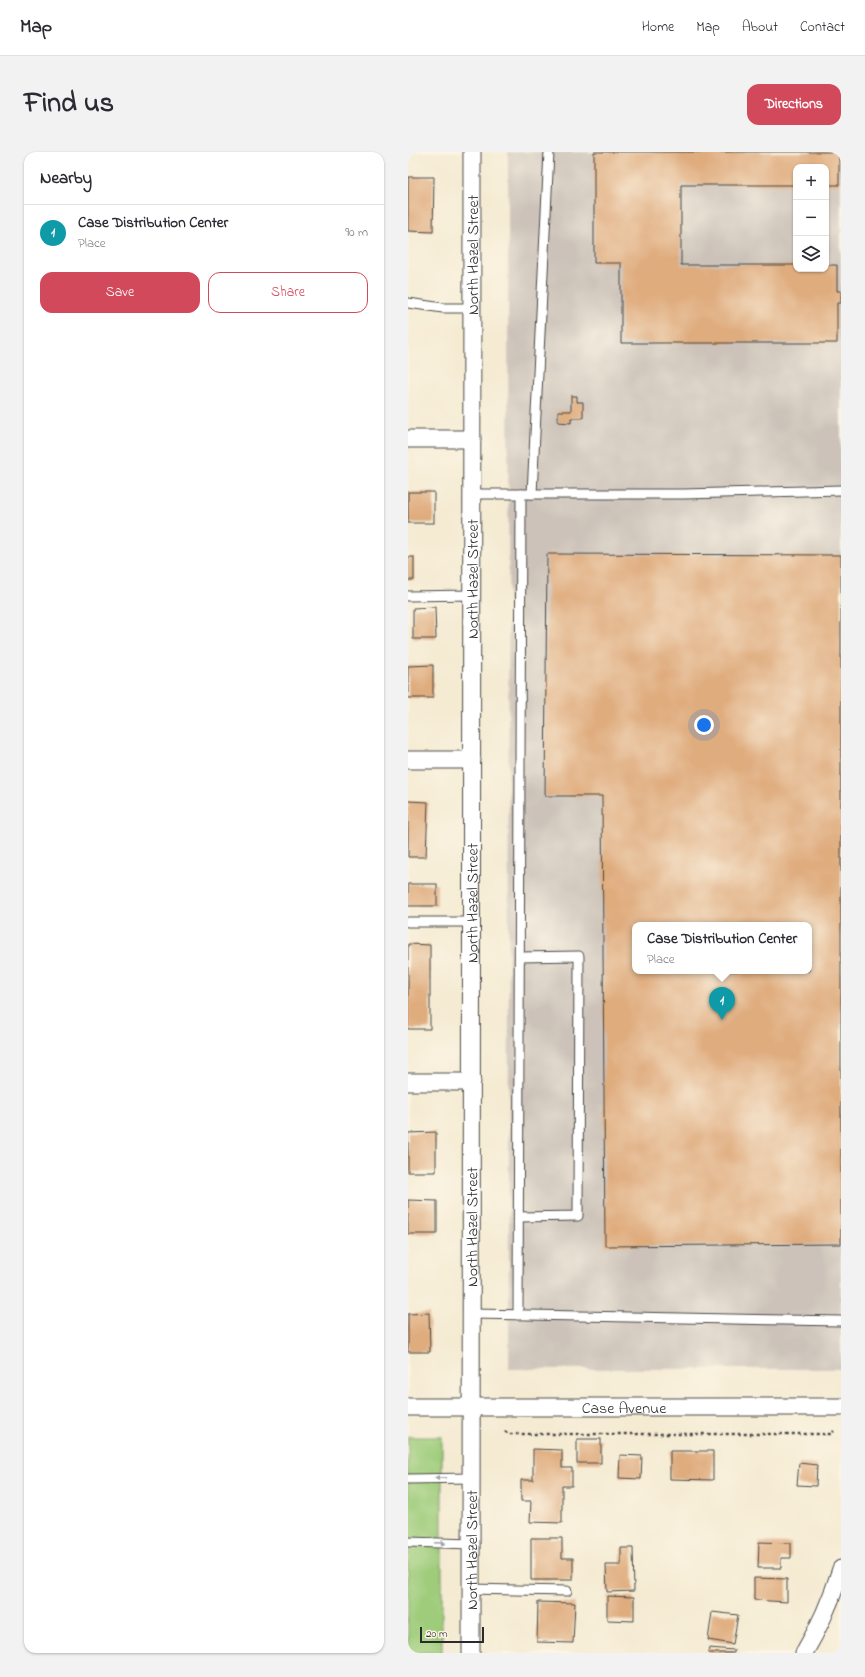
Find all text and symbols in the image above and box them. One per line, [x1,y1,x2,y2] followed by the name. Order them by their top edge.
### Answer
[20,14,52,41] text: Map
[642,17,674,38] text: Home
[696,17,720,38] text: Map
[742,17,778,38] text: About
[800,17,845,38] text: Contact
[24,84,114,125] text: Find us
[747,84,841,125] button: Directions
[793,164,829,272] map controls
[793,164,829,200] button: +
[40,166,92,191] text: Nearby
[462,194,486,315] street label: North Hazel Street
[793,200,829,236] button: −
[78,212,228,234] text: Case Distribution Center
[51,223,55,242] text: 1
[345,223,368,242] text: 90 m
[78,234,106,253] text: Place
[793,236,829,272] button: layers
[40,272,200,313] button: Save
[208,272,368,313] button: Share
[462,518,486,639] street label: North Hazel Street
[694,715,714,735] your location
[461,842,486,963] street label: North Hazel Street
[632,922,812,974] popup
[647,928,797,950] text: Case Distribution Center
[647,950,675,969] text: Place
[709,987,735,1020] pin: 1
[461,1166,485,1287] street label: North Hazel Street
[582,1397,667,1421] street label: Case Avenue
[433,1475,446,1481] one-way arrow
[461,1489,485,1610] street label: North Hazel Street
[434,1540,447,1546] one-way arrow
[420,1625,484,1644] scale bar
[426,1626,448,1642] text: 20 m

